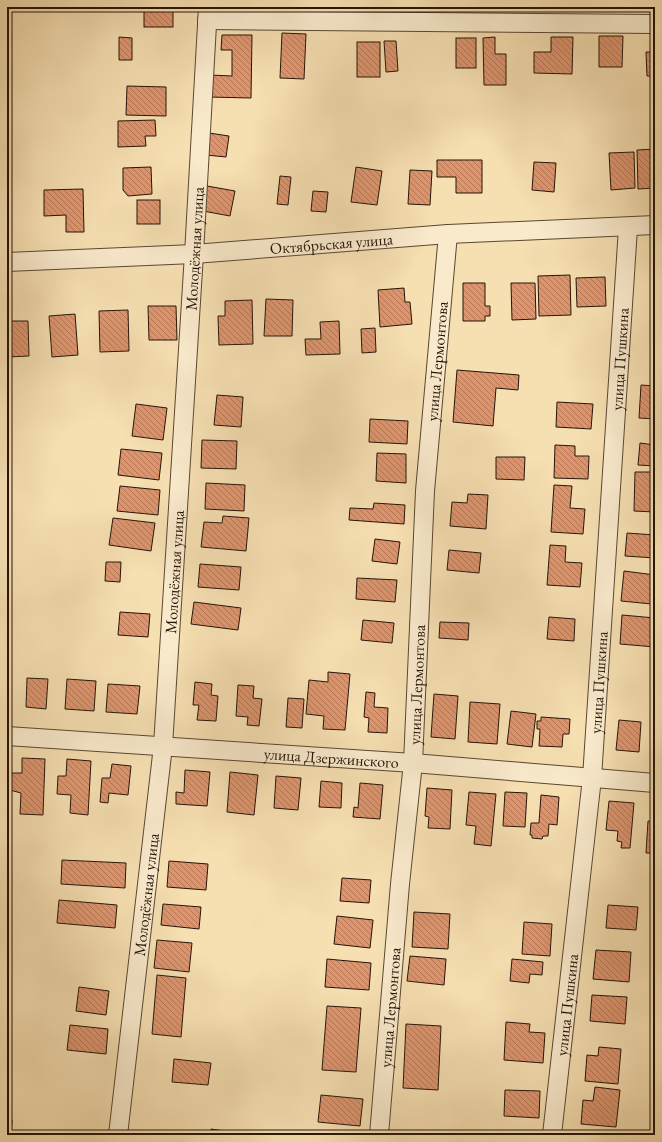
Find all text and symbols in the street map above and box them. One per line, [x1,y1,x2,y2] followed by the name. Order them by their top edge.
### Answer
[180,186,209,311] street label: Молодёжная улица
[269,228,394,259] street label: Октябрьская улица
[421,300,453,422] street label: улица Лермонтова
[606,307,634,411] street label: улица Пушкина
[160,509,189,634] street label: Молодёжная улица
[404,623,430,745] street label: улица Лермонтова
[585,630,613,734] street label: улица Пушкина
[263,743,400,773] street label: улица Дзержинского
[129,831,164,957] street label: Молодёжная улица
[375,946,406,1068] street label: улица Лермонтова
[551,952,583,1057] street label: улица Пушкина

